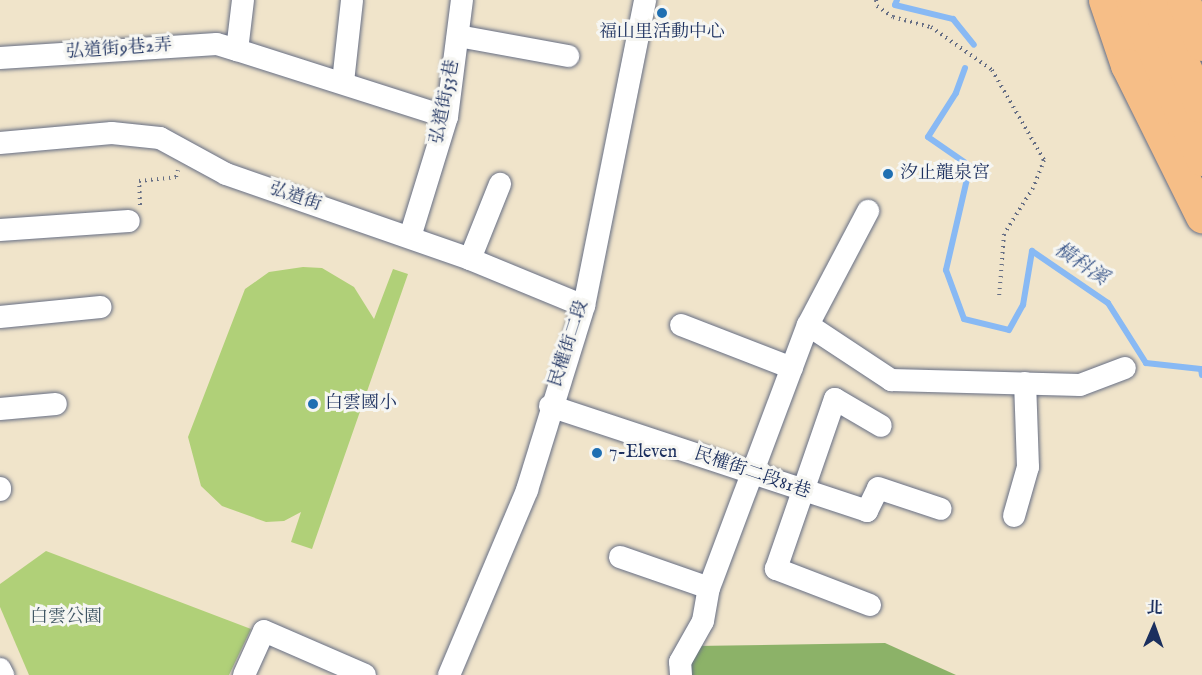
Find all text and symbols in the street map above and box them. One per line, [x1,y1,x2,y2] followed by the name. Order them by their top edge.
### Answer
[655,6,669,20] marker: 福山里活動中心
[599,22,725,44] place label: 福山里活動中心
[65,36,173,64] street label: 弘道街9巷2弄
[427,58,465,146] street label: 弘道街53巷
[900,163,990,185] place label: 汐止龍泉宮
[881,167,895,181] marker: 汐止龍泉宮
[266,179,324,217] street label: 弘道街
[1049,237,1113,291] water label: 橫科溪
[546,298,594,390] street label: 民權街二段
[325,393,397,415] place label: 白雲國小
[306,397,320,411] marker: 白雲國小
[609,442,677,464] place label: 7-Eleven
[691,444,813,504] street label: 民權街二段81巷
[590,446,604,460] marker: 7-Eleven
[1124,597,1184,657] north arrow
[1146,599,1163,619] text: 北
[30,607,102,629] park label: 白雲公園

